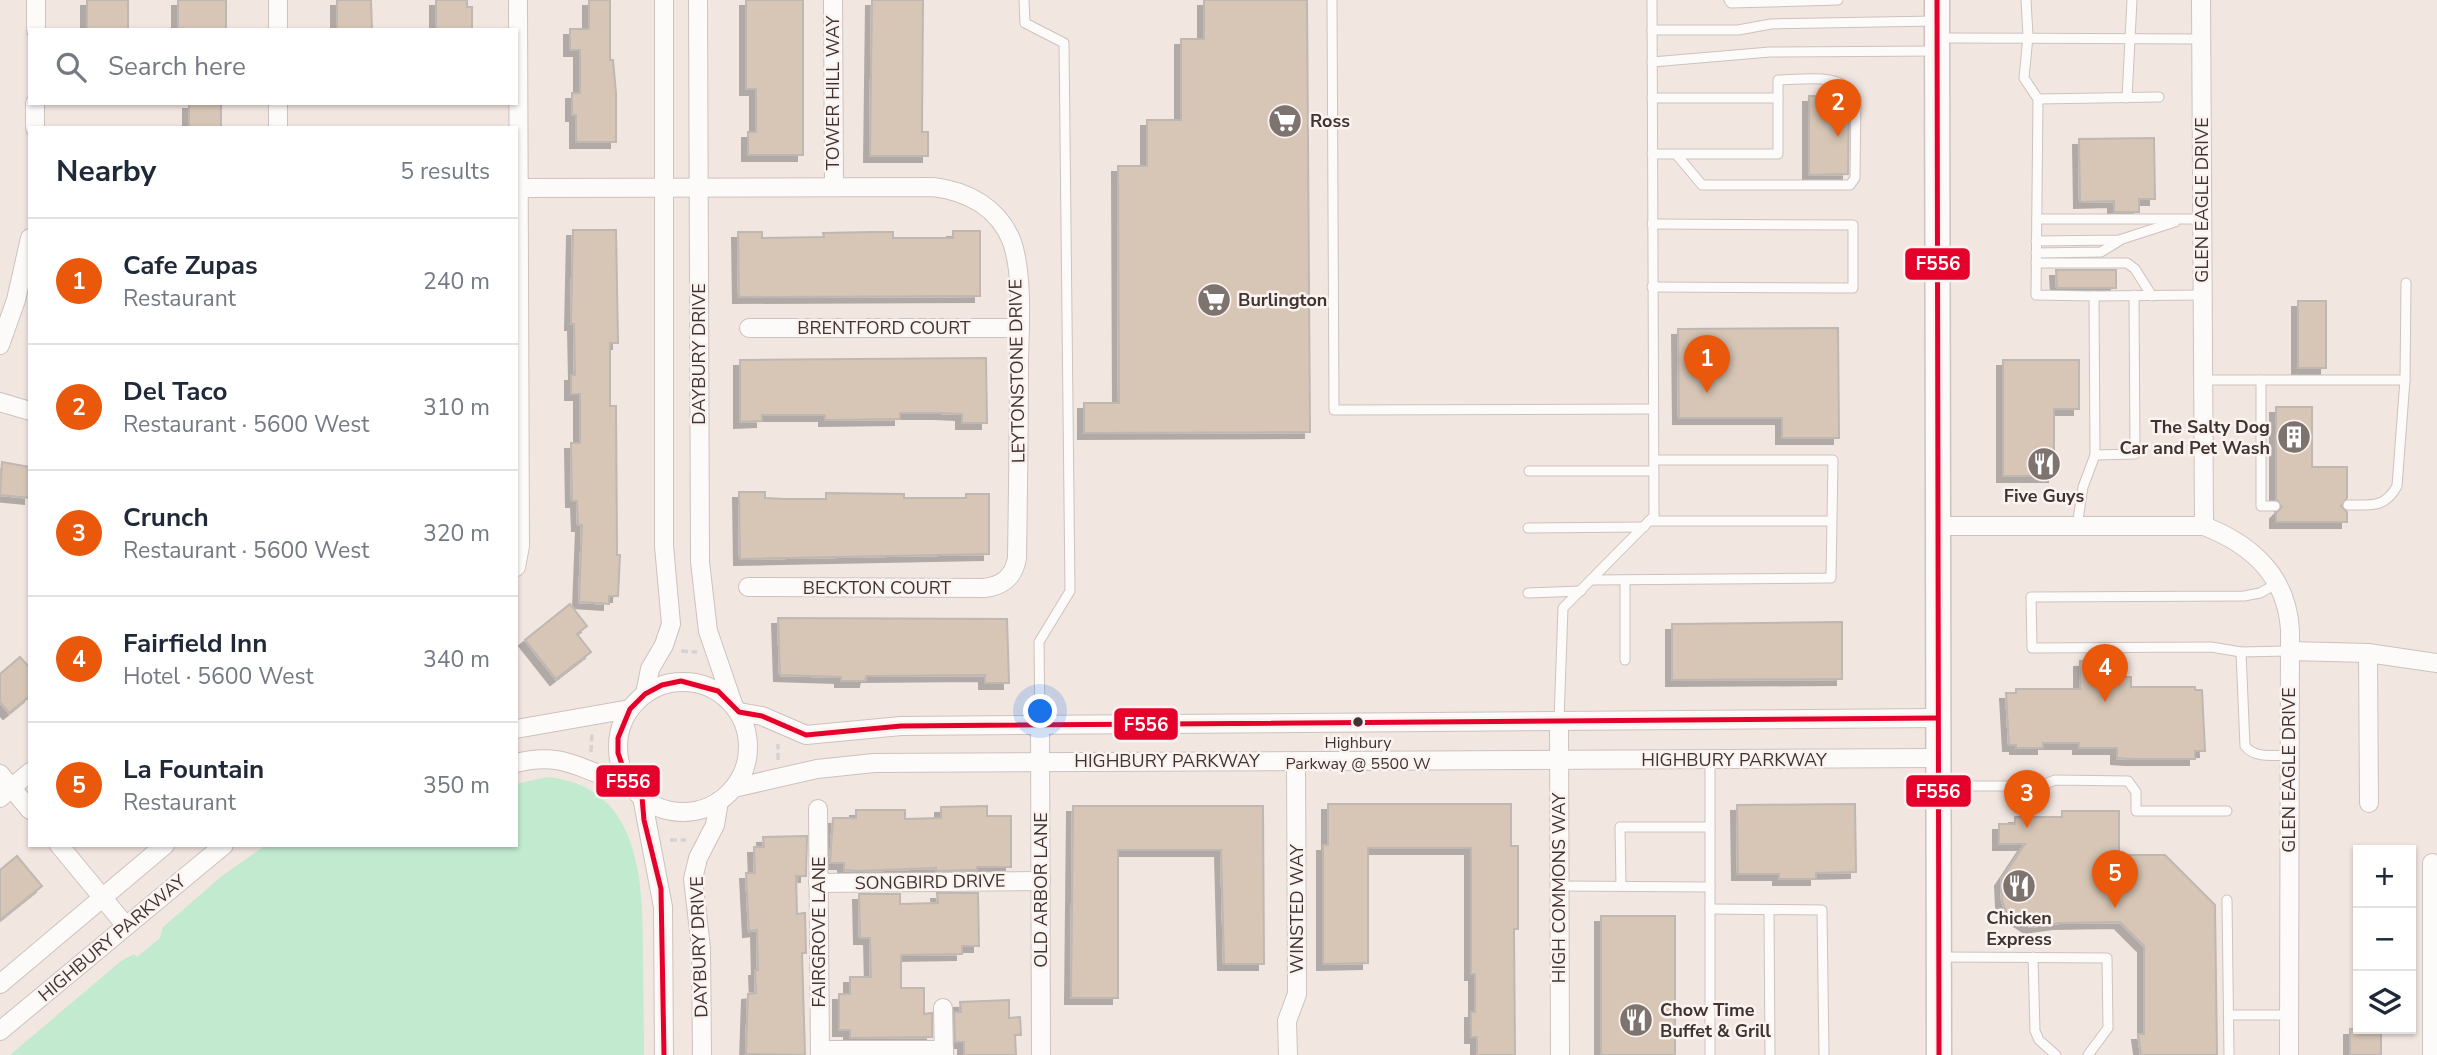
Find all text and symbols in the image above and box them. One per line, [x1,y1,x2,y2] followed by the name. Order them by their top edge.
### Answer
[821,15,845,170] street label: TOWER HILL WAY
[28,28,518,105] search box
[52,48,90,86] icon: search
[108,49,246,84] text: Search here
[1815,79,1861,137] pin: 2
[1266,102,1304,140] supermarket icon: Ross
[1310,109,1350,133] place label: Ross
[2190,117,2214,283] street label: GLEN EAGLE DRIVE
[56,151,156,192] text: Nearby
[400,156,490,187] text: 5 results
[1904,247,1971,281] line badge: F556
[123,248,258,283] text: Cafe Zupas
[1916,251,1960,277] text: F556
[72,266,86,297] text: 1
[423,266,490,297] text: 240 m
[1003,279,1031,463] street label: LEYTONSTONE DRIVE
[1195,281,1233,319] supermarket icon: Burlington
[123,283,236,314] text: Restaurant
[687,283,711,425] street label: DAYBURY DRIVE
[1238,288,1327,312] place label: Burlington
[797,316,971,340] street label: BRENTFORD COURT
[1684,335,1730,393] pin: 1
[123,374,228,409] text: Del Taco
[72,392,86,423] text: 2
[423,392,490,423] text: 310 m
[123,409,369,440] text: Restaurant · 5600 West
[2119,415,2270,460] place label: The Salty Dog Car and Pet Wash
[2275,418,2313,456] building icon: The Salty Dog Car and Pet Wash
[2025,445,2063,483] restaurant icon: Five Guys
[2004,484,2084,508] place label: Five Guys
[123,500,209,535] text: Crunch
[72,518,86,549] text: 3
[423,518,490,549] text: 320 m
[123,535,369,566] text: Restaurant · 5600 West
[803,576,951,600] street label: BECKTON COURT
[123,626,267,661] text: Fairfield Inn
[72,644,86,675] text: 4
[423,644,490,675] text: 340 m
[2082,644,2128,702] pin: 4
[123,661,314,692] text: Hotel · 5600 West
[2277,687,2301,853] street label: GLEN EAGLE DRIVE
[1023,694,1057,728] your location
[1113,707,1179,741] line badge: F556
[1124,712,1168,738] text: F556
[1351,715,1365,729] marker: Highbury Parkway @ 5500 W
[1285,732,1431,775] place label: Highbury Parkway @ 5500 W
[1641,748,1827,772] street label: HIGHBURY PARKWAY
[1074,749,1260,773] street label: HIGHBURY PARKWAY
[123,752,264,787] text: La Fountain
[595,764,661,798] line badge: F556
[606,769,650,795] text: F556
[72,770,86,801] text: 5
[423,770,490,801] text: 350 m
[2004,770,2050,828] pin: 3
[1905,774,1972,808] line badge: F556
[1916,779,1960,805] text: F556
[123,787,236,818] text: Restaurant
[1547,793,1571,983] street label: HIGH COMMONS WAY
[1029,812,1053,968] street label: OLD ARBOR LANE
[1285,844,1309,974] street label: WINSTED WAY
[2353,845,2416,1034] map controls
[2353,845,2416,908] button: +
[2092,850,2138,908] pin: 5
[807,857,831,1007] street label: FAIRGROVE LANE
[2000,867,2038,905] restaurant icon: Chicken Express
[33,869,191,1007] street label: HIGHBURY PARKWAY
[854,869,1006,895] street label: SONGBIRD DRIVE
[685,876,713,1018] street label: DAYBURY DRIVE
[1986,906,2052,951] place label: Chicken Express
[2353,908,2416,971] button: −
[2353,971,2416,1034] button: layers
[1660,998,1771,1043] place label: Chow Time Buffet & Grill
[1617,1001,1655,1039] restaurant icon: Chow Time Buffet & Grill

